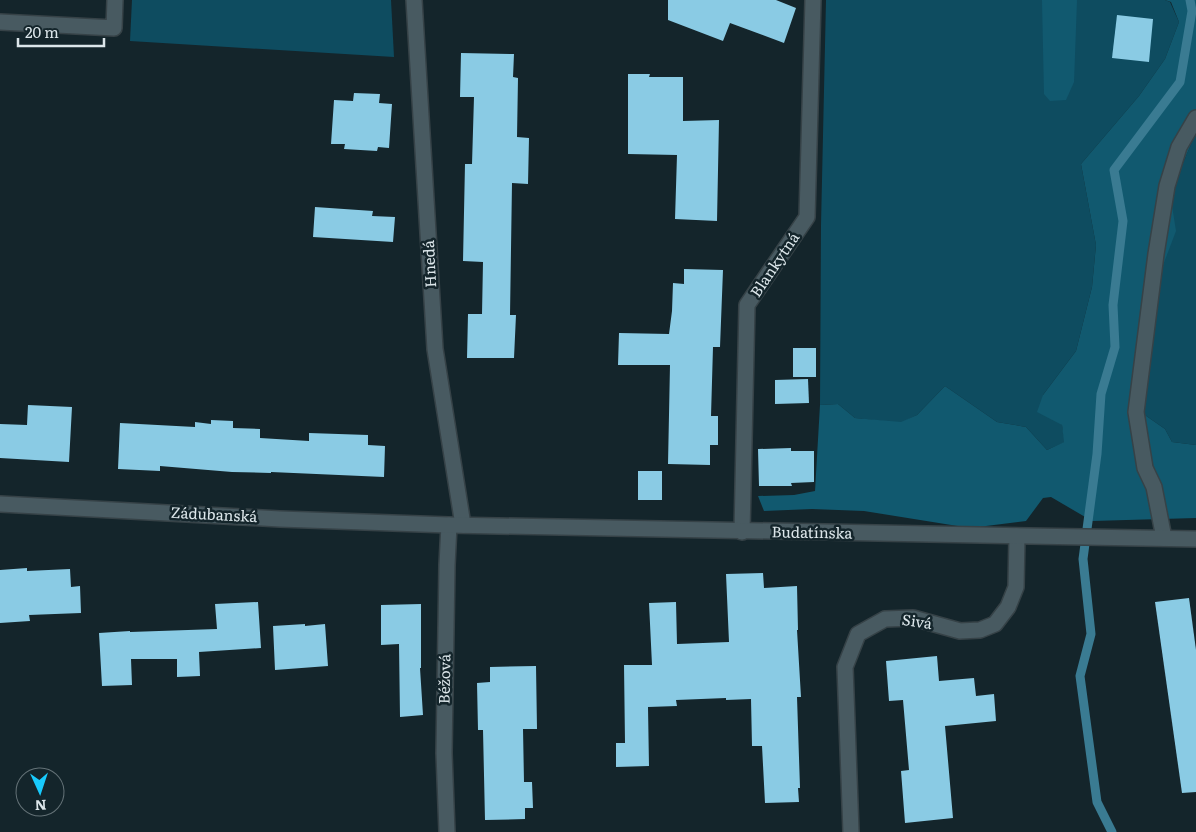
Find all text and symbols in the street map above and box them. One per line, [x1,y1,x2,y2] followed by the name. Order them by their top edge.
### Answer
[18,15,104,47] scale bar
[25,20,59,43] text: 20 m
[743,226,805,301] street label: Blankytná
[416,239,441,288] street label: Hnedá
[170,500,259,527] street label: Zádubanská
[771,519,854,544] street label: Budatínska
[901,607,935,634] street label: Sivá
[432,653,455,704] street label: Béžová
[15,767,65,817] north arrow
[34,796,47,816] text: N

